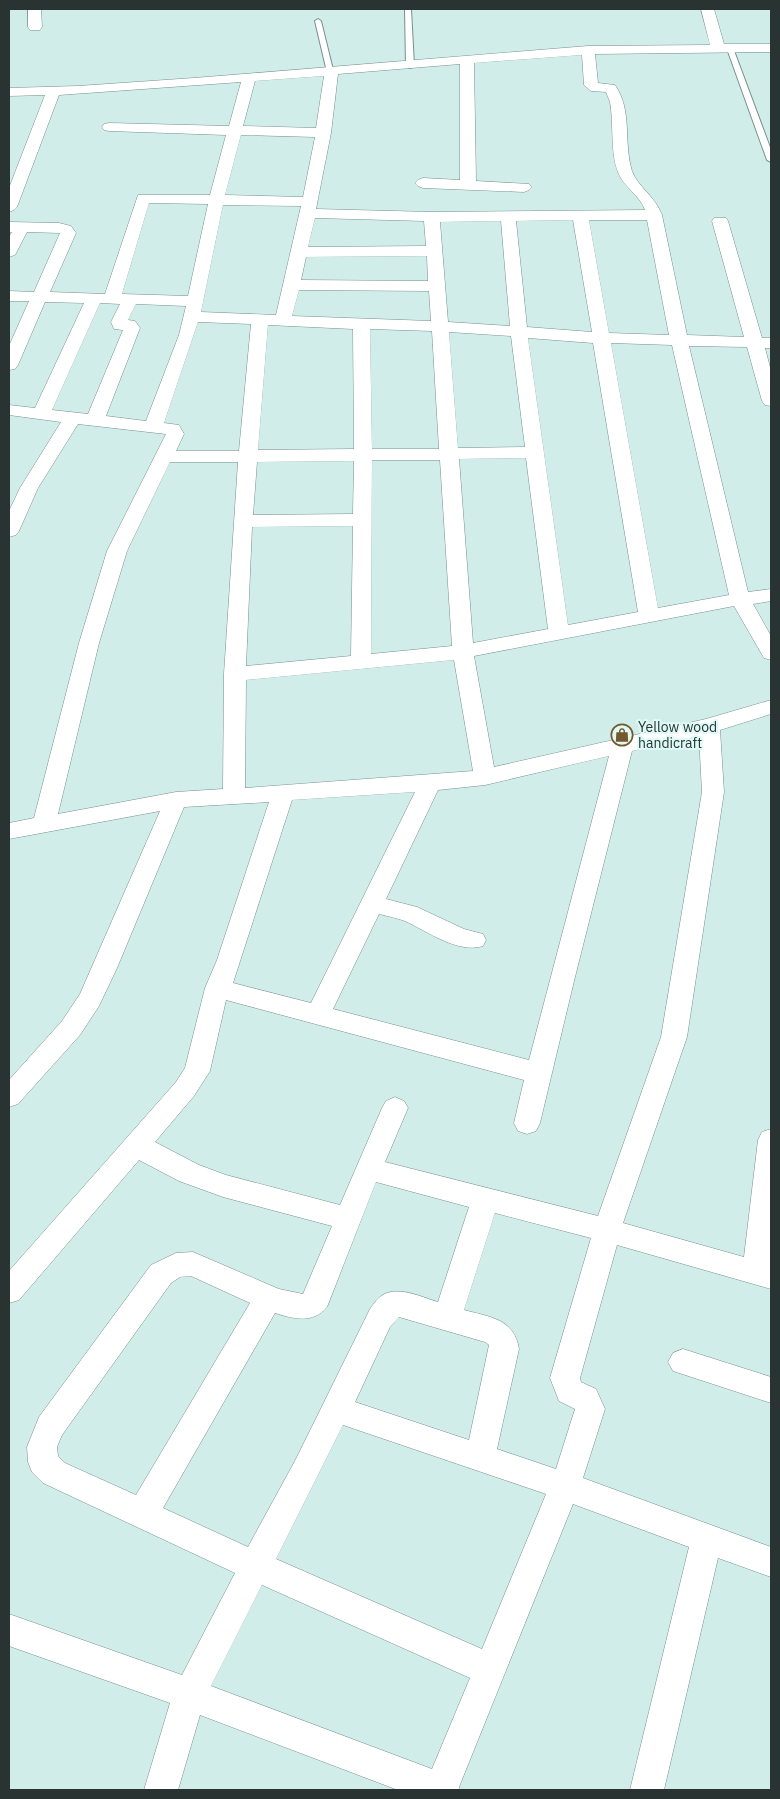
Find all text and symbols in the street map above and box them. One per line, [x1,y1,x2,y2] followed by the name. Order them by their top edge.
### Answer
[638,718,717,752] place label: Yellow wood handicraft
[610,723,634,747] shop icon: Yellow wood handicraft

